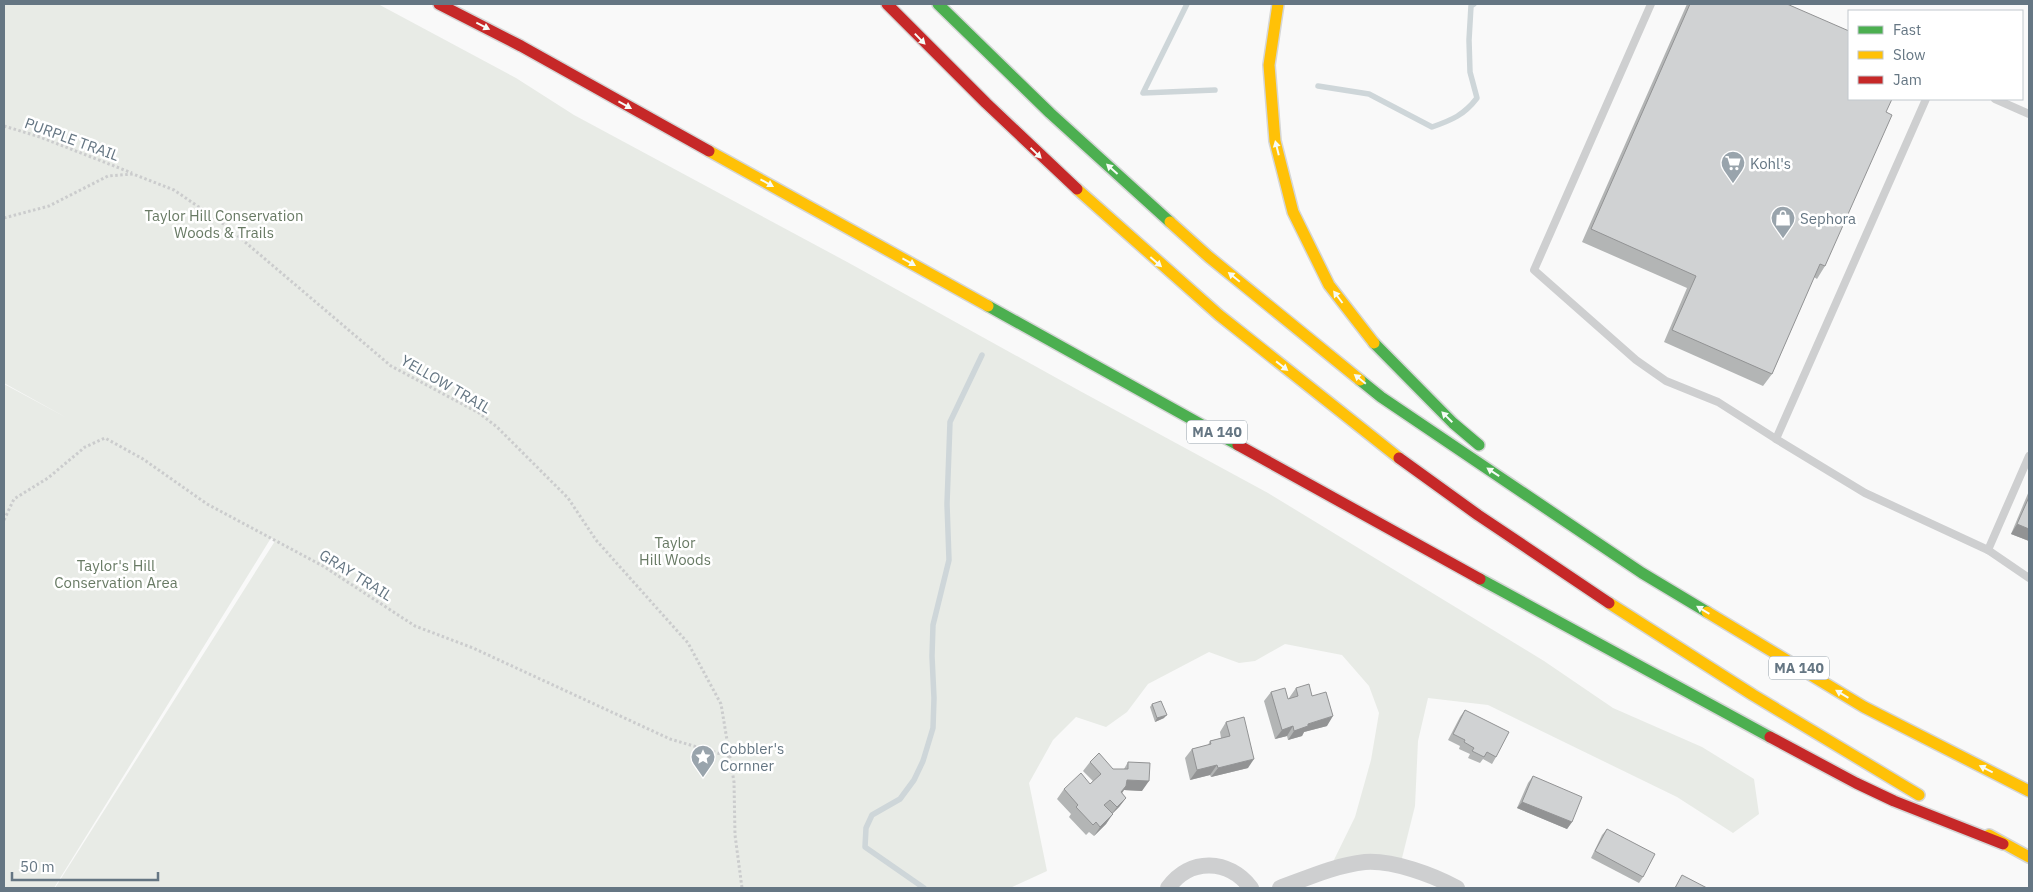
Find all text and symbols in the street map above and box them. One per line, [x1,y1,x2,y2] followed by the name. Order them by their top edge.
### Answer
[1848,10,2023,100] legend
[1893,20,1921,39] text: Fast
[475,22,490,30] one-way arrow
[914,32,926,44] one-way arrow
[1893,45,1926,64] text: Slow
[1893,70,1922,89] text: Jam
[618,100,631,109] one-way arrow
[22,113,122,165] street label: PURPLE TRAIL
[1273,140,1281,156] one-way arrow
[1030,147,1042,159] one-way arrow
[1720,150,1746,184] supermarket icon: Kohl's
[1750,154,1791,173] place label: Kohl's
[1106,163,1118,175] one-way arrow
[760,179,775,187] one-way arrow
[1770,205,1796,239] shop icon: Sephora
[144,206,304,242] park label: Taylor Hill Conservation Woods & Trails
[1800,209,1856,228] place label: Sephora
[1150,256,1162,268] one-way arrow
[902,258,917,266] one-way arrow
[1227,271,1240,282] one-way arrow
[1332,291,1343,304] one-way arrow
[397,351,495,418] street label: YELLOW TRAIL
[1275,360,1288,371] one-way arrow
[1353,374,1366,385] one-way arrow
[1441,411,1453,423] one-way arrow
[1187,421,1247,444] road number: MA 140
[1486,467,1499,477] one-way arrow
[639,533,711,569] park label: Taylor Hill Woods
[316,545,396,605] street label: GRAY TRAIL
[54,556,178,592] park label: Taylor's Hill Conservation Area
[1696,605,1709,614] one-way arrow
[1769,656,1829,680] road number: MA 140
[1835,689,1848,698] one-way arrow
[720,739,784,775] place label: Cobbler's Cornner
[690,744,716,778] place icon: Cobbler's Cornner
[1979,765,1993,773] one-way arrow
[12,850,159,882] scale bar
[20,857,55,876] text: 50 m

